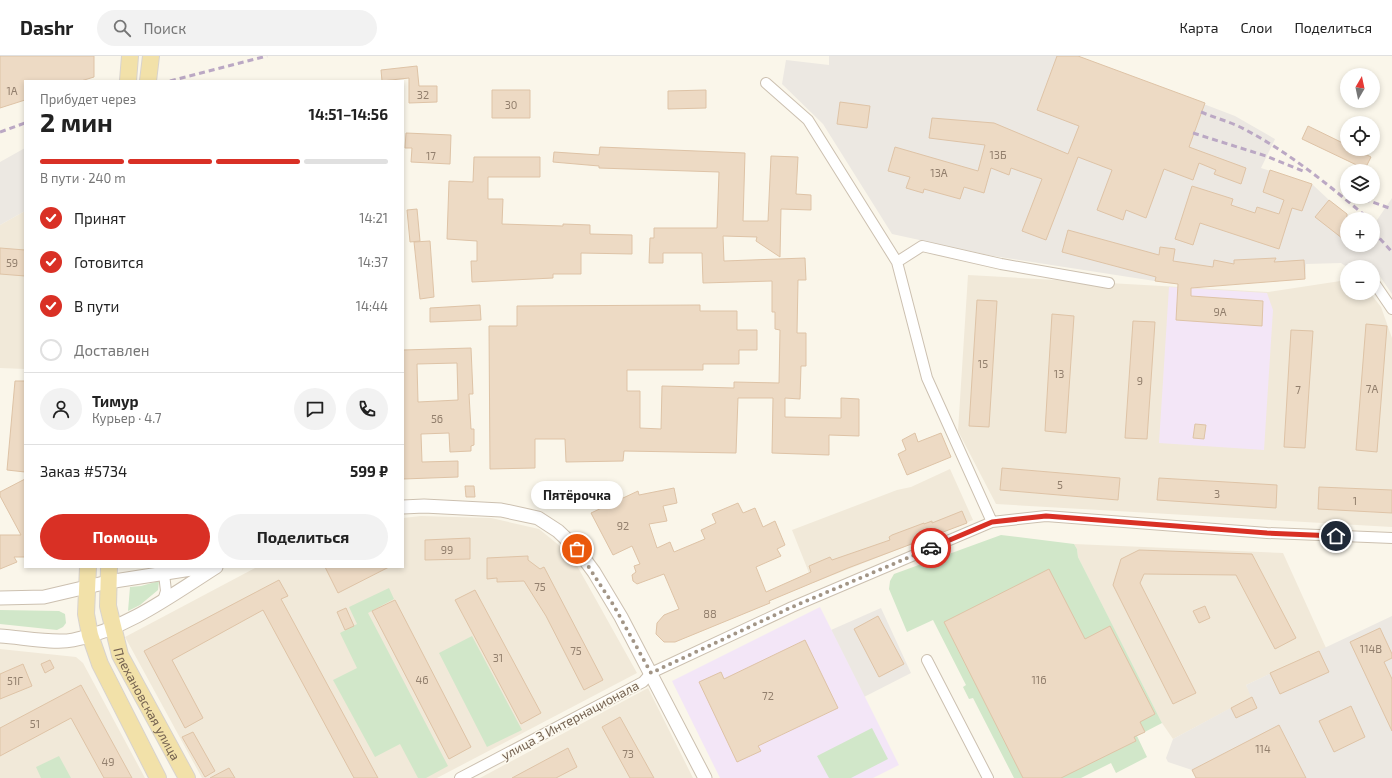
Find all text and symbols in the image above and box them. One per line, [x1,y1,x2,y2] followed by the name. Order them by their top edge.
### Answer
[97,10,377,46] search box
[20,16,73,39] text: Dashr
[111,17,133,39] icon: search
[143,19,186,37] text: Поиск
[1179,19,1218,36] text: Карта
[1240,19,1272,36] text: Слои
[1294,19,1372,36] text: Поделиться
[1340,68,1380,108] north arrow
[1340,68,1380,300] map controls
[6,84,18,97] house number: 1А
[417,88,429,101] house number: 32
[40,91,136,107] text: Прибудет через
[505,98,517,111] house number: 30
[308,105,388,123] text: 14:51–14:56
[40,106,113,137] text: 2 мин
[1340,116,1380,156] button: locate
[989,148,1007,161] house number: 13Б
[426,149,436,162] house number: 17
[1340,164,1380,204] button: layers
[930,166,948,179] house number: 13А
[40,170,126,186] text: В пути · 240 m
[40,207,62,229] icon: check
[74,209,126,227] text: Принят
[359,210,388,226] text: 14:21
[1340,212,1380,252] button: +
[40,251,62,273] icon: check
[74,253,144,271] text: Готовится
[358,254,388,270] text: 14:37
[6,256,18,269] house number: 59
[1340,260,1380,300] button: −
[40,295,62,317] icon: check
[74,297,119,315] text: В пути
[356,298,388,314] text: 14:44
[1213,305,1227,318] house number: 9А
[74,341,150,359] text: Доставлен
[978,357,988,370] house number: 15
[1054,367,1064,380] house number: 13
[1137,374,1143,387] house number: 9
[1366,382,1378,395] house number: 7А
[1295,383,1301,396] house number: 7
[40,388,82,430] button: person
[294,388,336,430] button: chat
[346,388,388,430] button: phone
[92,392,138,410] text: Тимур
[92,410,161,426] text: Курьер · 4.7
[431,412,443,425] house number: 56
[40,462,127,480] text: Заказ #5734
[350,462,388,480] text: 599 ₽
[1057,478,1063,491] house number: 5
[531,481,623,509] callout: Пятёрочка
[543,487,611,503] text: Пятёрочка
[1214,487,1220,500] house number: 3
[1353,494,1357,507] house number: 1
[40,514,210,560] button: Помощь
[218,514,388,560] button: Поделиться
[617,519,629,532] house number: 92
[1319,519,1353,553] pin
[1325,525,1347,547] icon: home
[911,528,951,568] courier
[560,532,594,566] pin
[920,537,942,559] icon: car
[566,538,588,560] icon: bag
[441,543,453,556] house number: 99
[534,580,546,593] house number: 75
[703,607,717,620] house number: 88
[1360,642,1382,655] house number: 114В
[570,644,582,657] house number: 75
[110,646,184,763] street label: Плехановская улица
[493,651,503,664] house number: 31
[415,673,429,686] house number: 46
[1031,673,1047,686] house number: 116
[7,674,23,687] house number: 51Г
[498,677,642,763] street label: улица 3 Интернационала
[762,689,774,702] house number: 72
[30,717,40,730] house number: 51
[1255,742,1271,755] house number: 114
[622,747,634,760] house number: 73
[101,755,115,768] house number: 49

